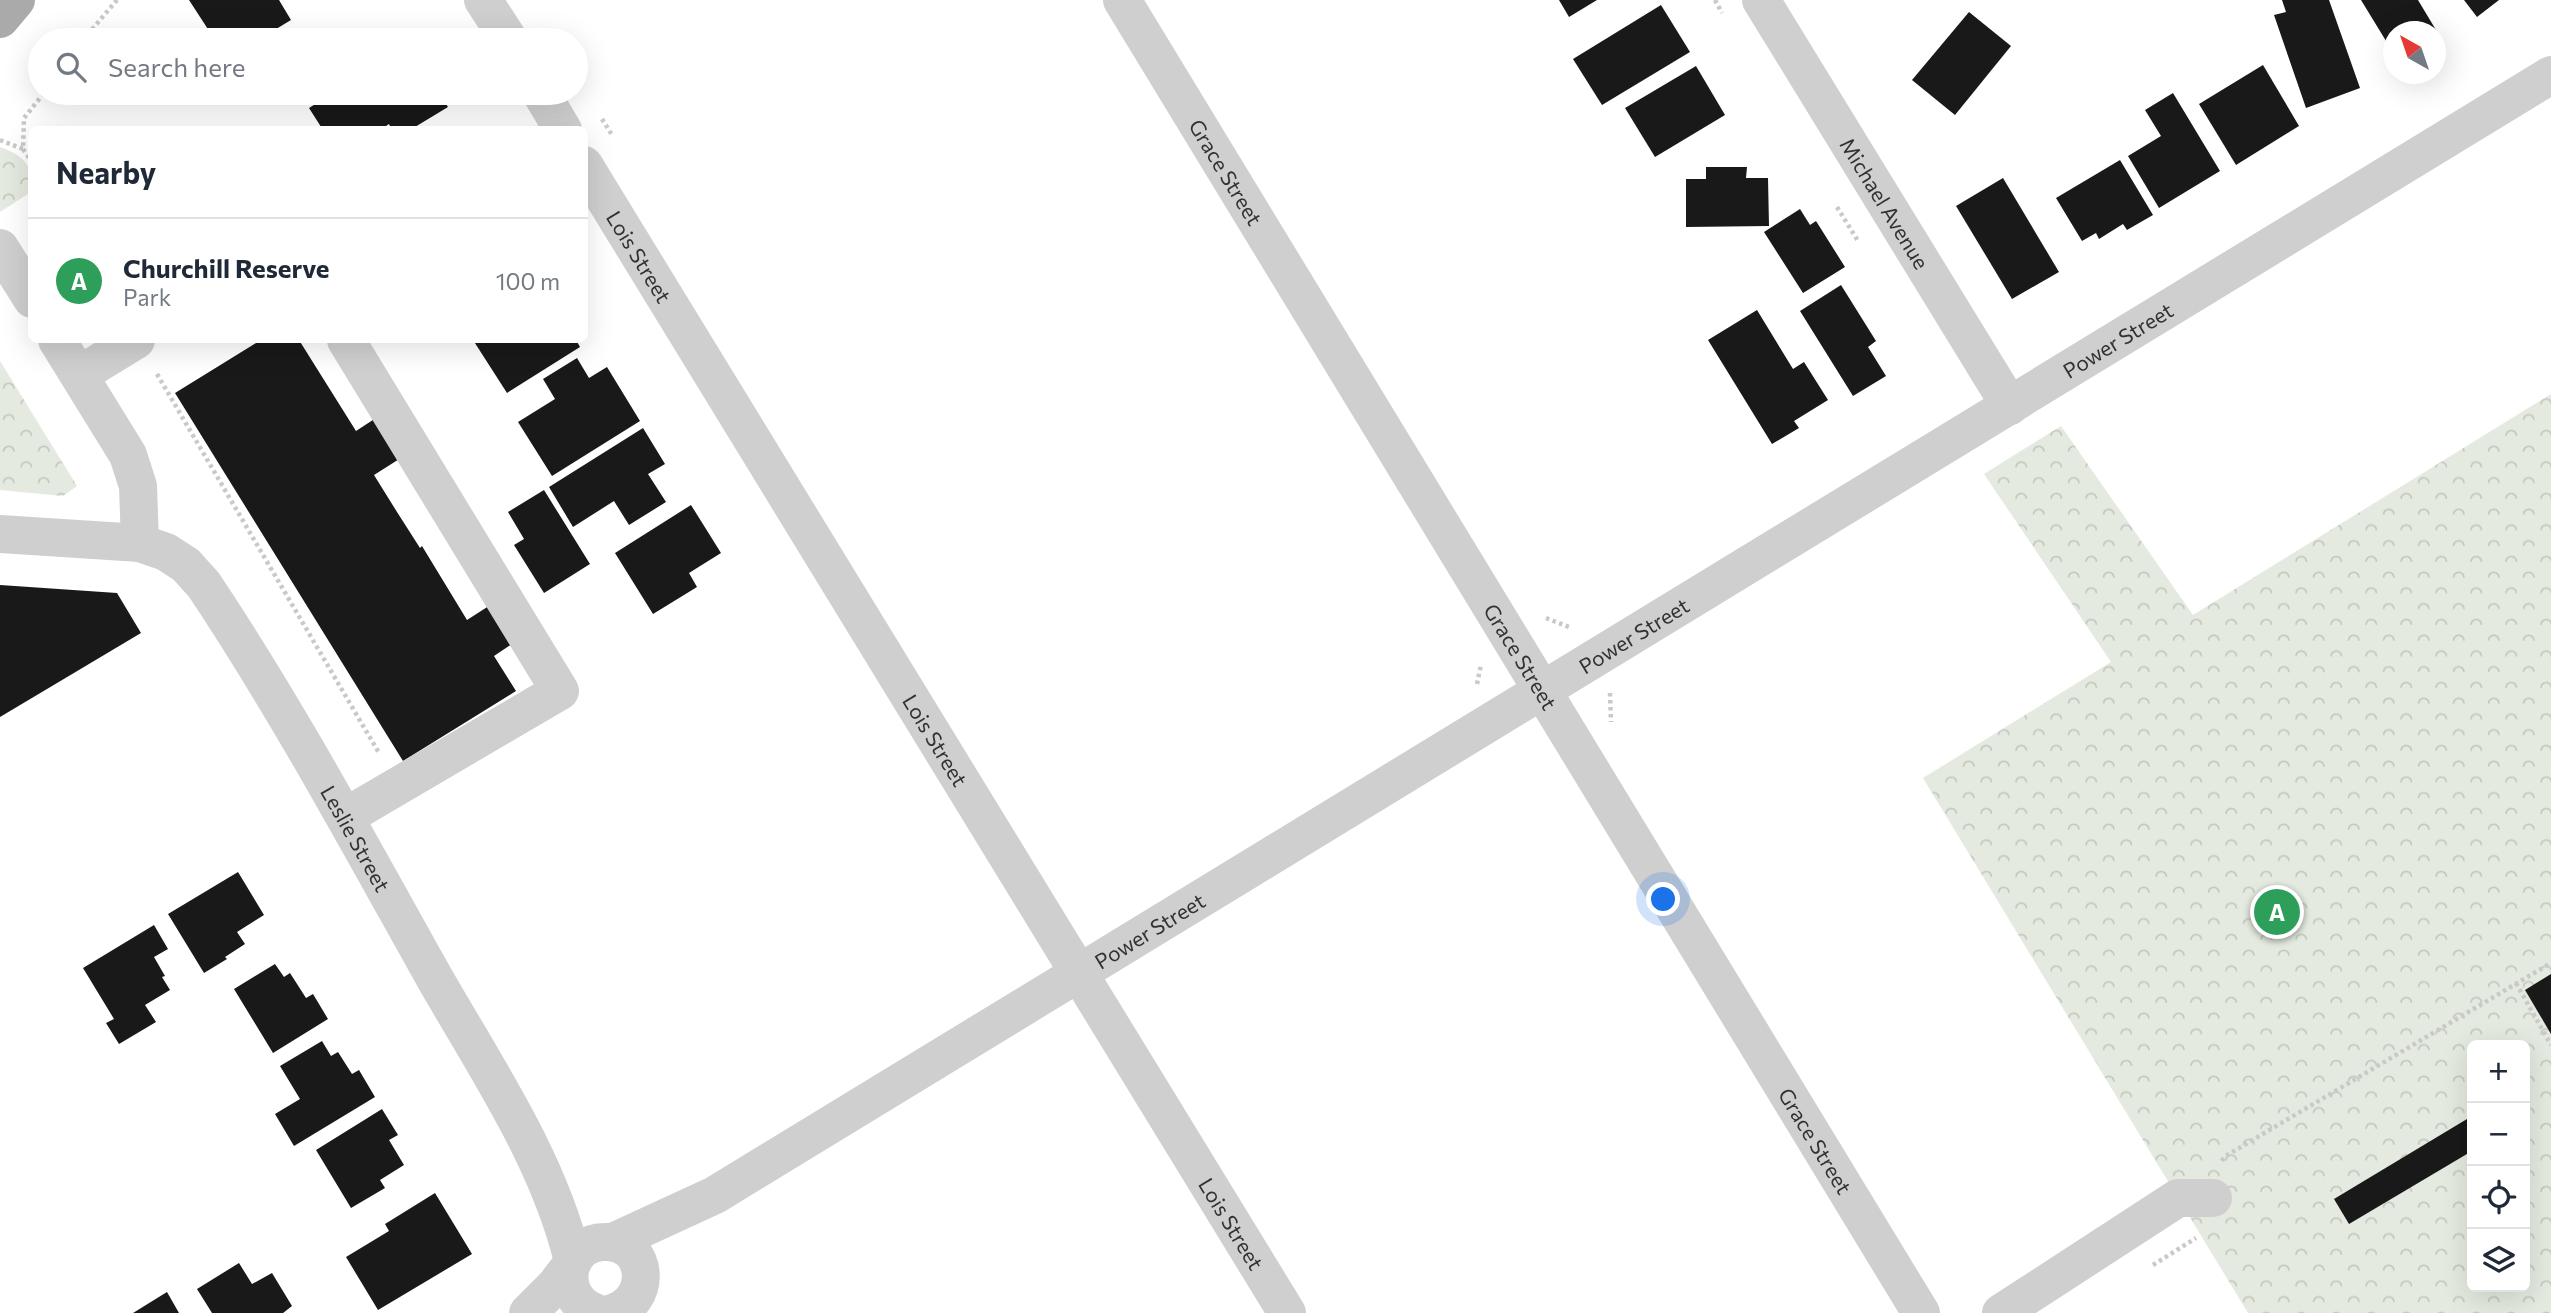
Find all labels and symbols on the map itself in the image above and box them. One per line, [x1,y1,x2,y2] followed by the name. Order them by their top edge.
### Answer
[2383,21,2446,84] north arrow
[1185,114,1268,229] street label: Grace Street
[1836,133,1935,273] street label: Michael Avenue
[602,206,677,307] street label: Lois Street
[2058,296,2177,383] street label: Power Street
[1574,592,1693,678] street label: Power Street
[1480,599,1563,714] street label: Grace Street
[898,689,974,790] street label: Lois Street
[316,781,396,896] street label: Leslie Street
[1646,882,1680,916] your location
[2254,886,2300,938] pin: A
[1090,887,1209,973] street label: Power Street
[1774,1083,1858,1198] street label: Grace Street
[1195,1173,1270,1274] street label: Lois Street

